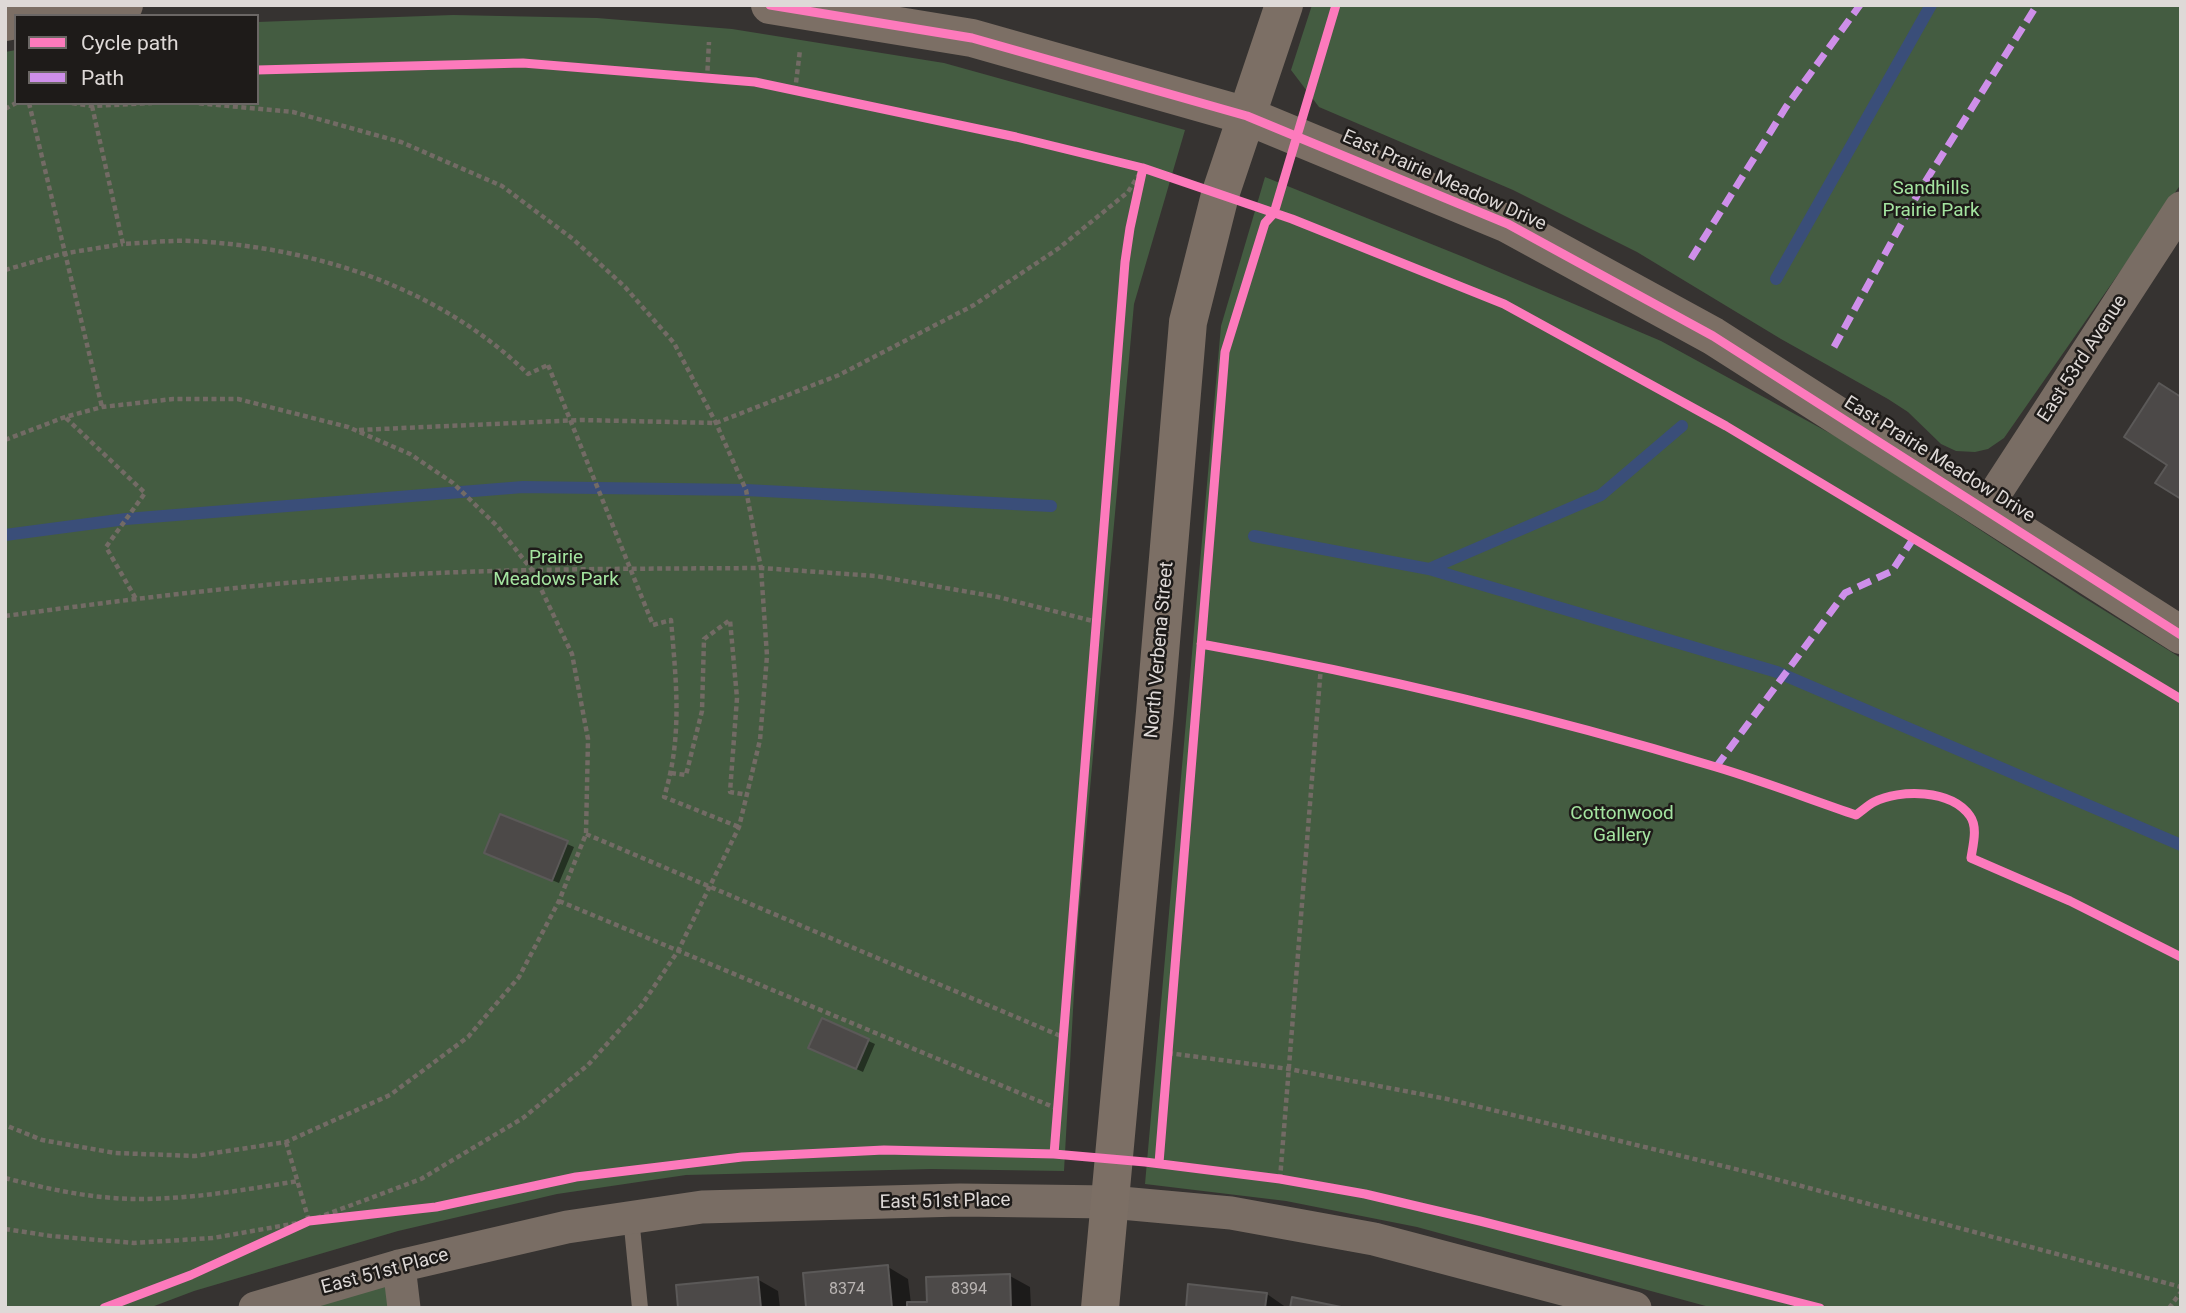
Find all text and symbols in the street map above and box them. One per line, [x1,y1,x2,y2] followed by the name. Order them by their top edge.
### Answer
[14,14,259,105] legend
[81,31,179,55] text: Cycle path
[81,66,124,90] text: Path
[1338,126,1550,236] street label: East Prairie Meadow Drive
[1882,178,1980,222] park label: Sandhills Prairie Park
[2033,291,2133,427] street label: East 53rd Avenue
[1839,392,2039,528] street label: East Prairie Meadow Drive
[493,547,619,591] park label: Prairie Meadows Park
[1141,561,1179,739] street label: North Verbena Street
[1570,803,1674,847] park label: Cottonwood Gallery
[879,1189,1011,1215] street label: East 51st Place
[319,1244,451,1300] street label: East 51st Place
[829,1280,865,1300] house number: 8374
[951,1280,987,1300] house number: 8394

